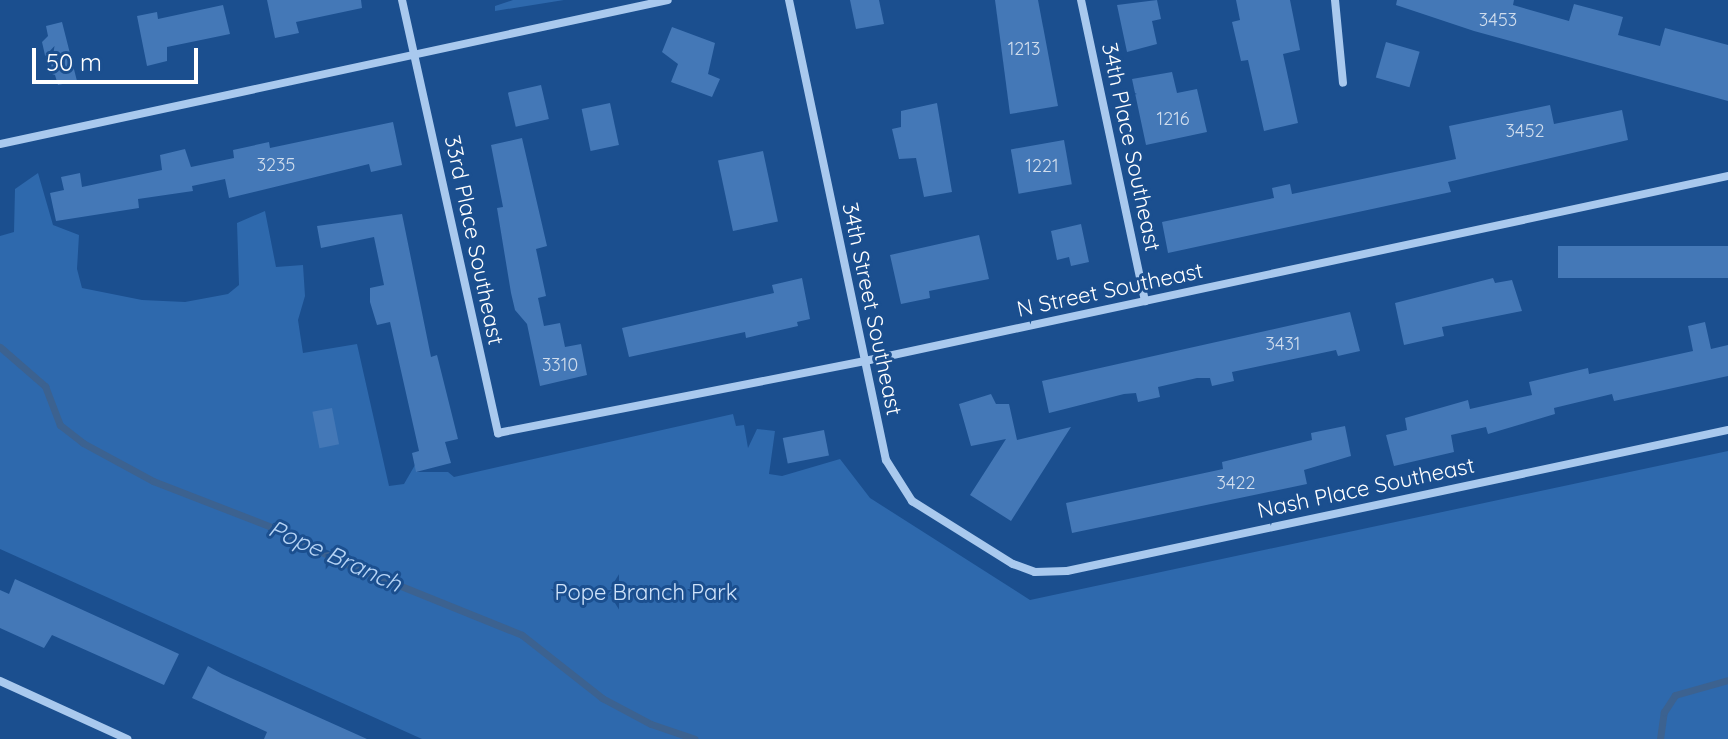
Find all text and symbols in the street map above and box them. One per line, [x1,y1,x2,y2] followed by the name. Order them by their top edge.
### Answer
[1479,9,1517,31] house number: 3453
[36,32,202,82] scale bar
[1008,38,1040,60] house number: 1213
[1096,40,1166,254] street label: 34th Place Southeast
[46,47,102,77] text: 50 m
[1157,108,1189,130] house number: 1216
[1506,120,1544,142] house number: 3452
[439,133,509,347] street label: 33rd Place Southeast
[257,154,295,176] house number: 3235
[1025,155,1059,177] house number: 1221
[837,200,907,418] street label: 34th Street Southeast
[1014,257,1206,323] street label: N Street Southeast
[1265,333,1301,355] house number: 3431
[542,354,578,376] house number: 3310
[1255,452,1477,524] street label: Nash Place Southeast
[1217,472,1255,494] house number: 3422
[264,514,406,598] water label: Pope Branch
[555,580,737,606] park label: Pope Branch Park

